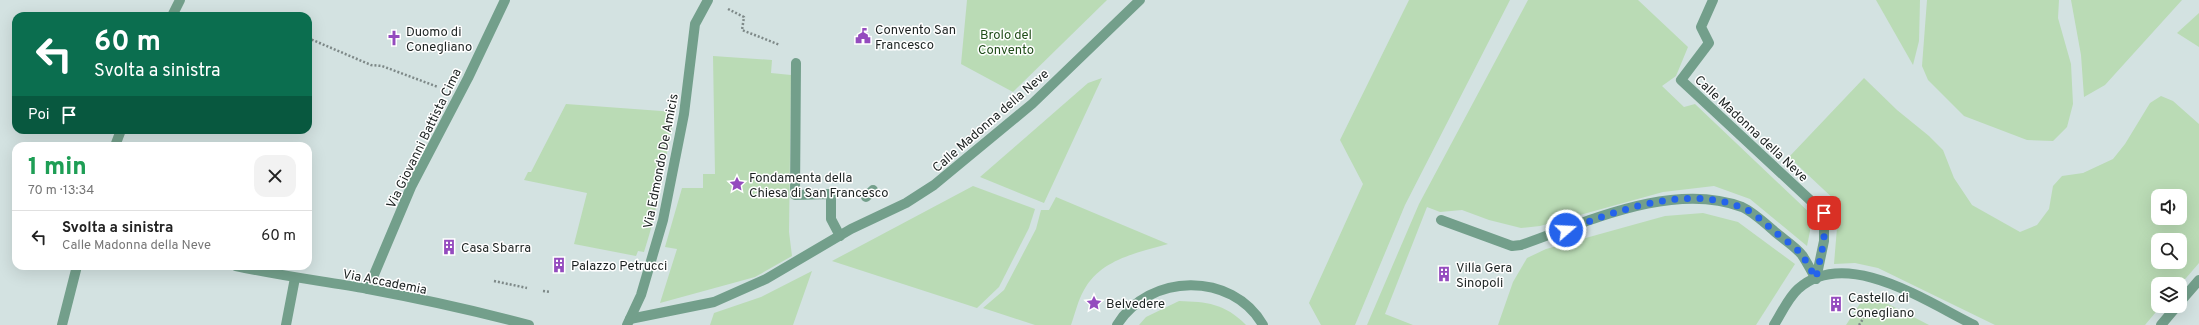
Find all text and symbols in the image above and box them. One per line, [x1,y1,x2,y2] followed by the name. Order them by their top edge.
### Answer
[875,23,956,54] place label: Convento San Francesco
[94,25,161,61] text: 60 m
[406,25,472,56] place label: Duomo di Conegliano
[854,27,872,45] public building icon: Convento San Francesco
[28,28,80,80] icon: left
[978,28,1034,59] park label: Brolo del Convento
[385,29,403,47] church icon: Duomo di Conegliano
[94,60,221,83] text: Svolta a sinistra
[384,66,466,212] street label: Via Giovanni Battista Cima
[930,67,1053,176] street label: Calle Madonna della Neve
[1691,73,1811,186] street label: Calle Madonna della Neve
[641,93,683,230] street label: Via Edmondo De Amicis
[58,104,80,126] icon: arrive
[28,106,50,125] text: Poi
[28,153,87,183] text: 1 min
[254,155,296,197] button: close
[749,171,889,202] place label: Fondamenta della Chiesa di San Francesco
[728,175,746,193] place icon: Fondamenta della Chiesa di San Francesco
[28,183,94,199] text: 70 m · 13:34
[2151,189,2187,313] map controls
[2151,189,2187,225] button: sound
[1807,196,1841,230] pin
[1813,202,1835,224] icon: arrive
[1545,209,1587,251] position arrow
[62,219,173,238] text: Svolta a sinistra
[28,226,50,248] icon: left
[261,227,296,246] text: 60 m
[2151,233,2187,269] button: search
[62,238,211,254] text: Calle Madonna della Neve
[440,238,458,256] building icon: Casa Sbarra
[461,241,531,257] place label: Casa Sbarra
[550,256,568,274] building icon: Palazzo Petrucci
[571,259,667,275] place label: Palazzo Petrucci
[1456,261,1512,292] place label: Villa Gera Sinopoli
[1435,265,1453,283] building icon: Villa Gera Sinopoli
[341,267,428,299] street label: Via Accademia
[2151,277,2187,313] button: layers
[1848,291,1914,322] place label: Castello di Conegliano
[1085,294,1103,312] place icon: Belvedere
[1827,295,1845,313] building icon: Castello di Conegliano
[1106,297,1165,313] place label: Belvedere

